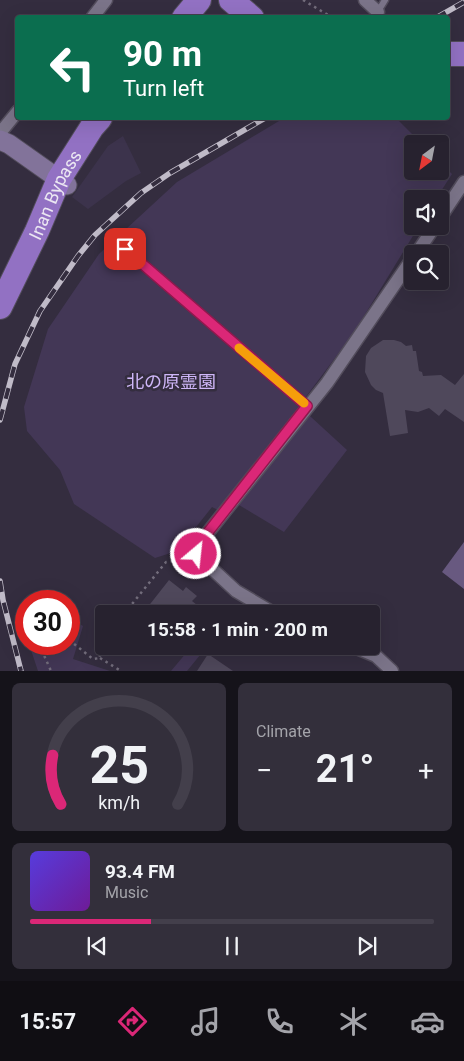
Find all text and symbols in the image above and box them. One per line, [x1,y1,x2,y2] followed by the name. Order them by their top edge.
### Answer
[123,34,202,75] text: 90 m
[40,35,105,100] icon: left
[123,76,204,101] text: Turn left
[404,135,449,180] north arrow
[404,135,449,290] map controls
[24,146,85,243] street label: Inan Bypass
[404,190,449,235] button: sound
[104,228,146,270] pin
[111,235,139,263] icon: arrive
[404,245,449,290] button: search
[126,371,216,392] park label: 北の原霊園
[169,527,221,579] position arrow
[15,590,80,655] speed limit sign: 30
[147,618,328,641] text: 15:58 · 1 min · 200 m
[256,722,311,741] text: Climate
[89,735,149,796] text: 25
[316,747,374,791] text: 21°
[256,754,272,787] text: −
[418,754,434,787] text: +
[98,792,140,813] text: km/h
[105,860,175,883] text: 93.4 FM
[105,883,148,902] text: Music
[83,932,111,960] icon: previous
[218,932,246,960] icon: pause
[353,932,381,960] icon: next
[115,1004,150,1039] icon: directions
[188,1004,223,1039] icon: music
[262,1004,297,1039] icon: phone
[336,1004,371,1039] icon: climate
[410,1004,445,1039] icon: car
[19,1009,76,1034] text: 15:57

